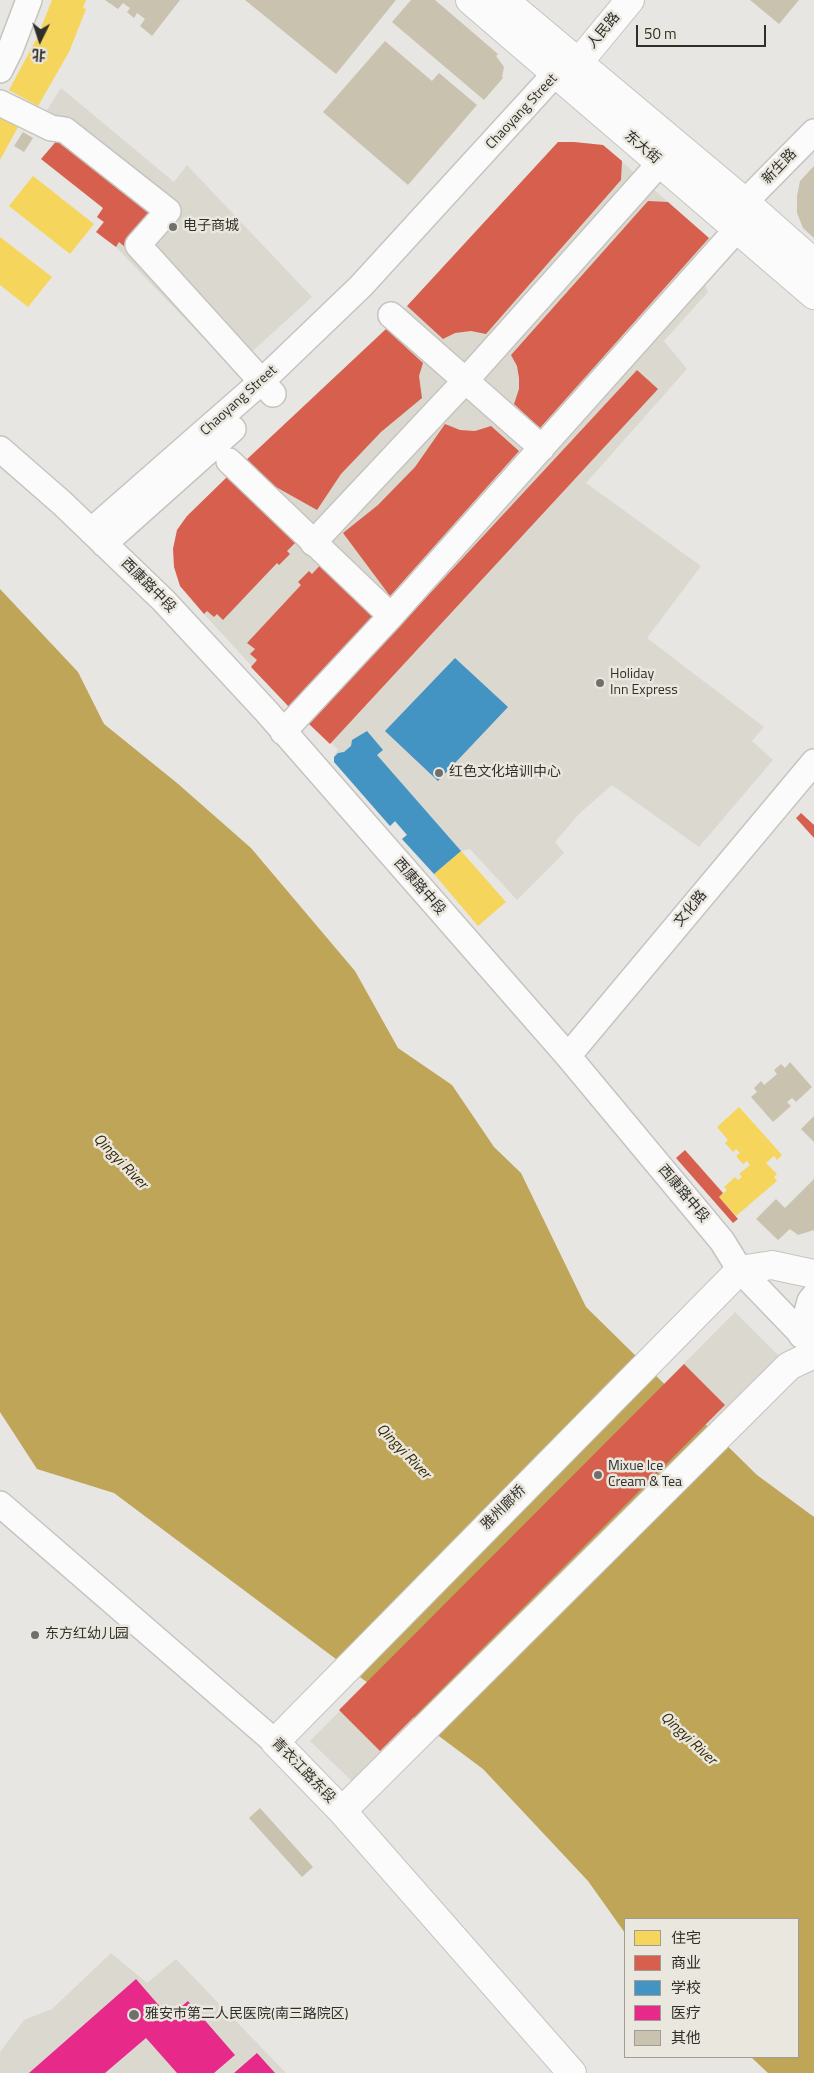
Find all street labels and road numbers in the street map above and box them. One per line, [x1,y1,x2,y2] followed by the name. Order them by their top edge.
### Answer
[584,10,624,52] street label: 人民路
[483,71,561,153] street label: Chaoyang Street
[621,128,663,168] street label: 东大街
[759,146,801,188] street label: 新生路
[197,362,281,440] street label: Chaoyang Street
[117,555,179,617] street label: 西康路中段
[390,855,448,919] street label: 西康路中段
[671,888,711,930] street label: 文化路
[654,1162,712,1226] street label: 西康路中段
[478,1482,530,1534] street label: 雅州廊桥
[268,1735,338,1807] street label: 青衣江路东段

